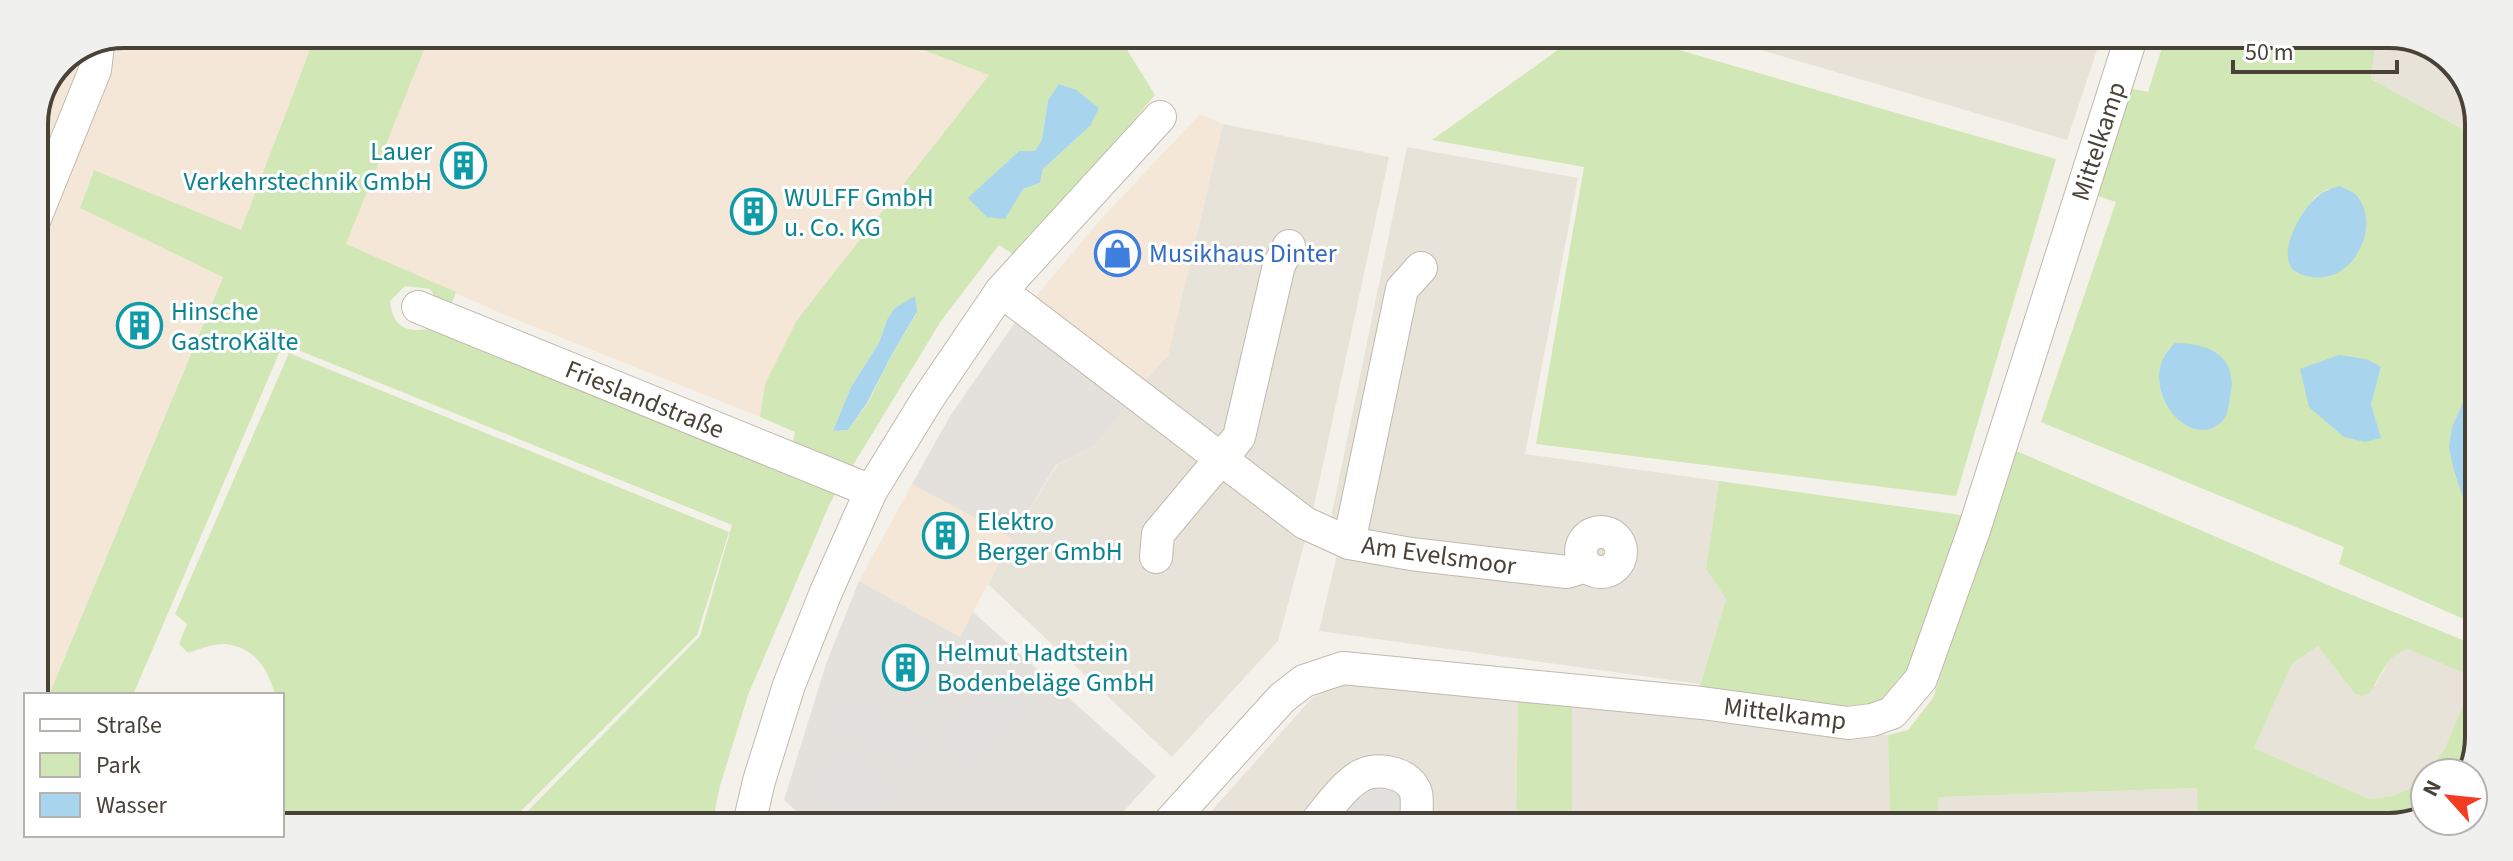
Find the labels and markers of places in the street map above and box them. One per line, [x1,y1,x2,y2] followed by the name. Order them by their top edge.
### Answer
[183,133,433,200] place label: Lauer Verkehrstechnik GmbH
[439,142,487,190] building icon: Lauer Verkehrstechnik GmbH
[784,179,934,246] place label: WULFF GmbH u. Co. KG
[729,188,777,236] building icon: WULFF GmbH u. Co. KG
[1094,229,1142,277] shop icon: Musikhaus Dinter
[1149,235,1338,272] place label: Musikhaus Dinter
[171,293,298,360] place label: Hinsche GastroKälte
[116,302,164,350] building icon: Hinsche GastroKälte
[977,503,1123,570] place label: Elektro Berger GmbH
[922,512,970,560] building icon: Elektro Berger GmbH
[937,634,1155,701] place label: Helmut Hadtstein Bodenbeläge GmbH
[882,643,930,691] building icon: Helmut Hadtstein Bodenbeläge GmbH

